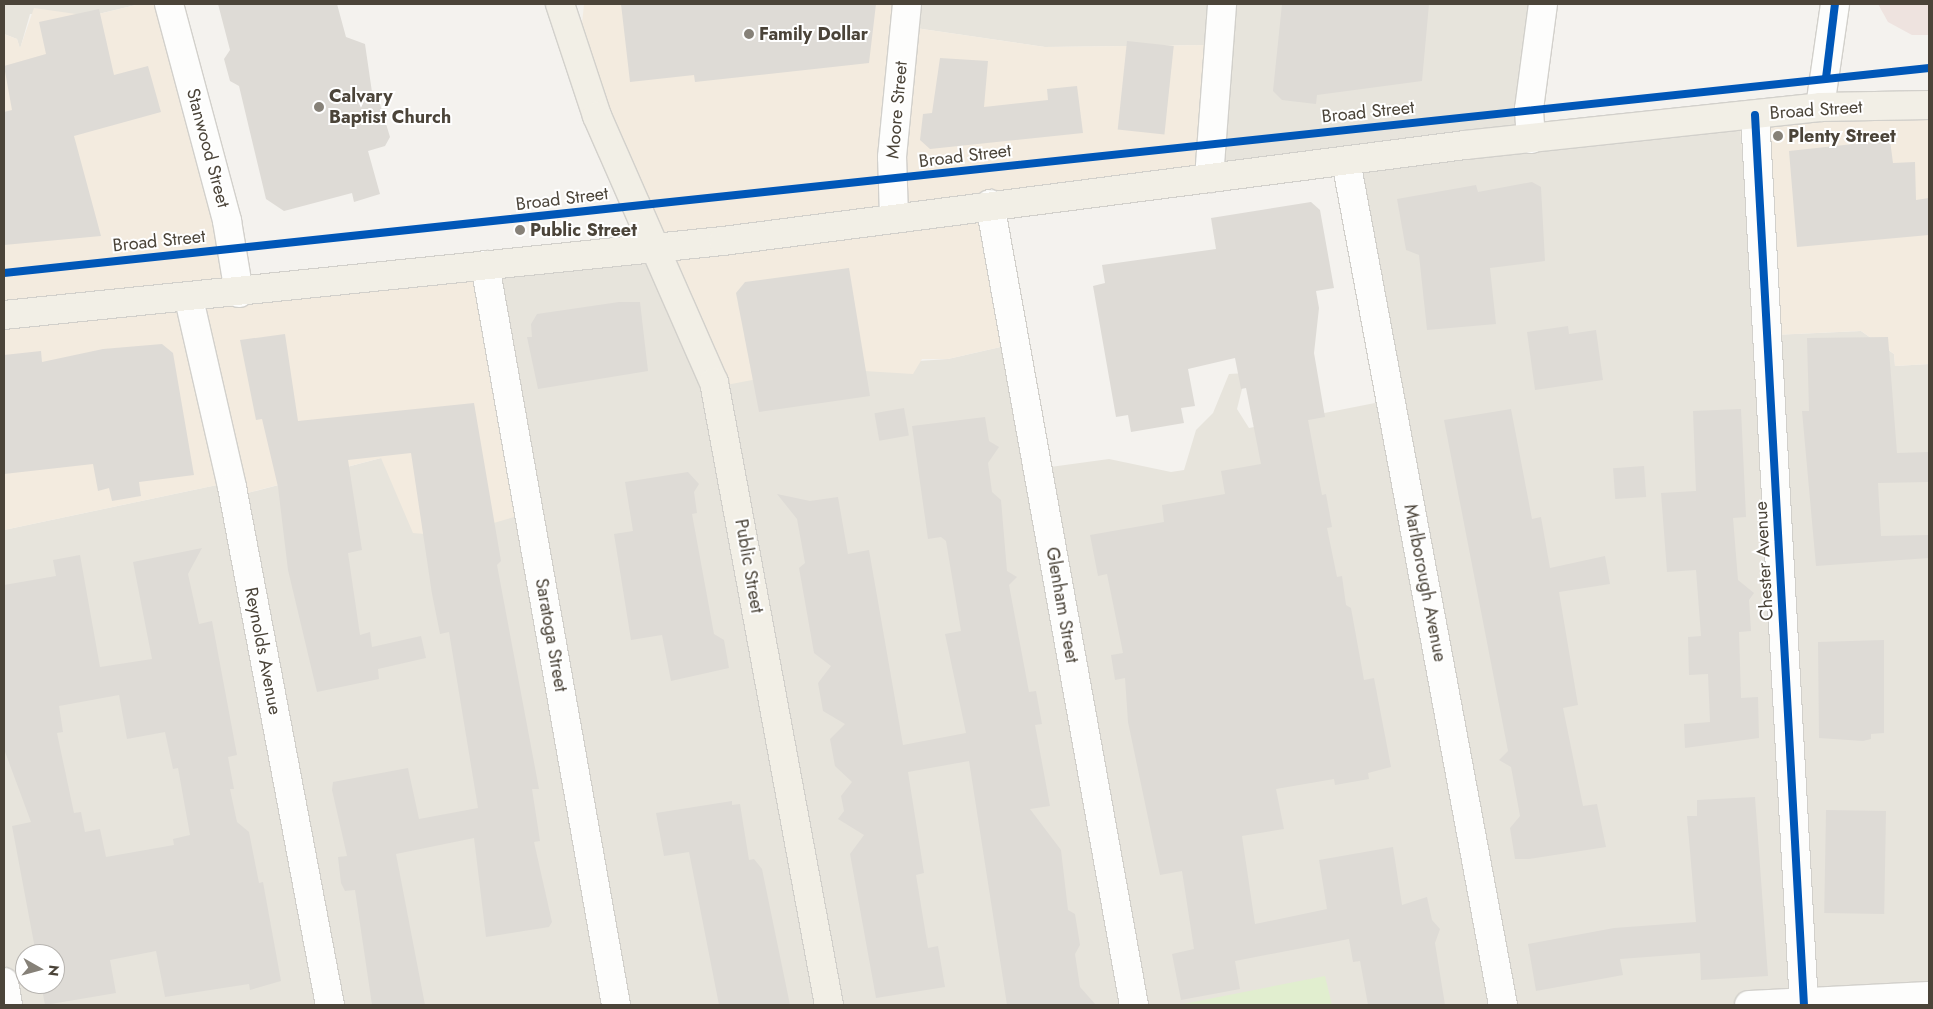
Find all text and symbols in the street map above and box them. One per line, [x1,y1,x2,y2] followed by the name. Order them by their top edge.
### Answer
[759,23,868,45] place label: Family Dollar
[743,28,755,40] marker: Family Dollar
[882,60,912,160] street label: Moore Street
[182,86,234,210] street label: Stanwood Street
[329,86,451,128] place label: Calvary Baptist Church
[1321,96,1415,128] street label: Broad Street
[1769,96,1863,124] street label: Broad Street
[313,101,325,113] marker: Calvary Baptist Church
[1788,125,1896,147] place label: Plenty Street
[1772,130,1784,142] marker: Plenty Street
[918,140,1012,172] street label: Broad Street
[515,183,609,215] street label: Broad Street
[530,219,637,241] place label: Public Street
[514,224,526,236] marker: Public Street
[112,225,206,257] street label: Broad Street
[1750,501,1778,621] street label: Chester Avenue
[1399,502,1451,664] street label: Marlborough Avenue
[730,517,768,615] street label: Public Street
[1041,545,1083,665] street label: Glenham Street
[530,577,572,693] street label: Saratoga Street
[240,585,286,717] street label: Reynolds Avenue
[15,944,65,994] north arrow
[43,964,64,977] text: N

